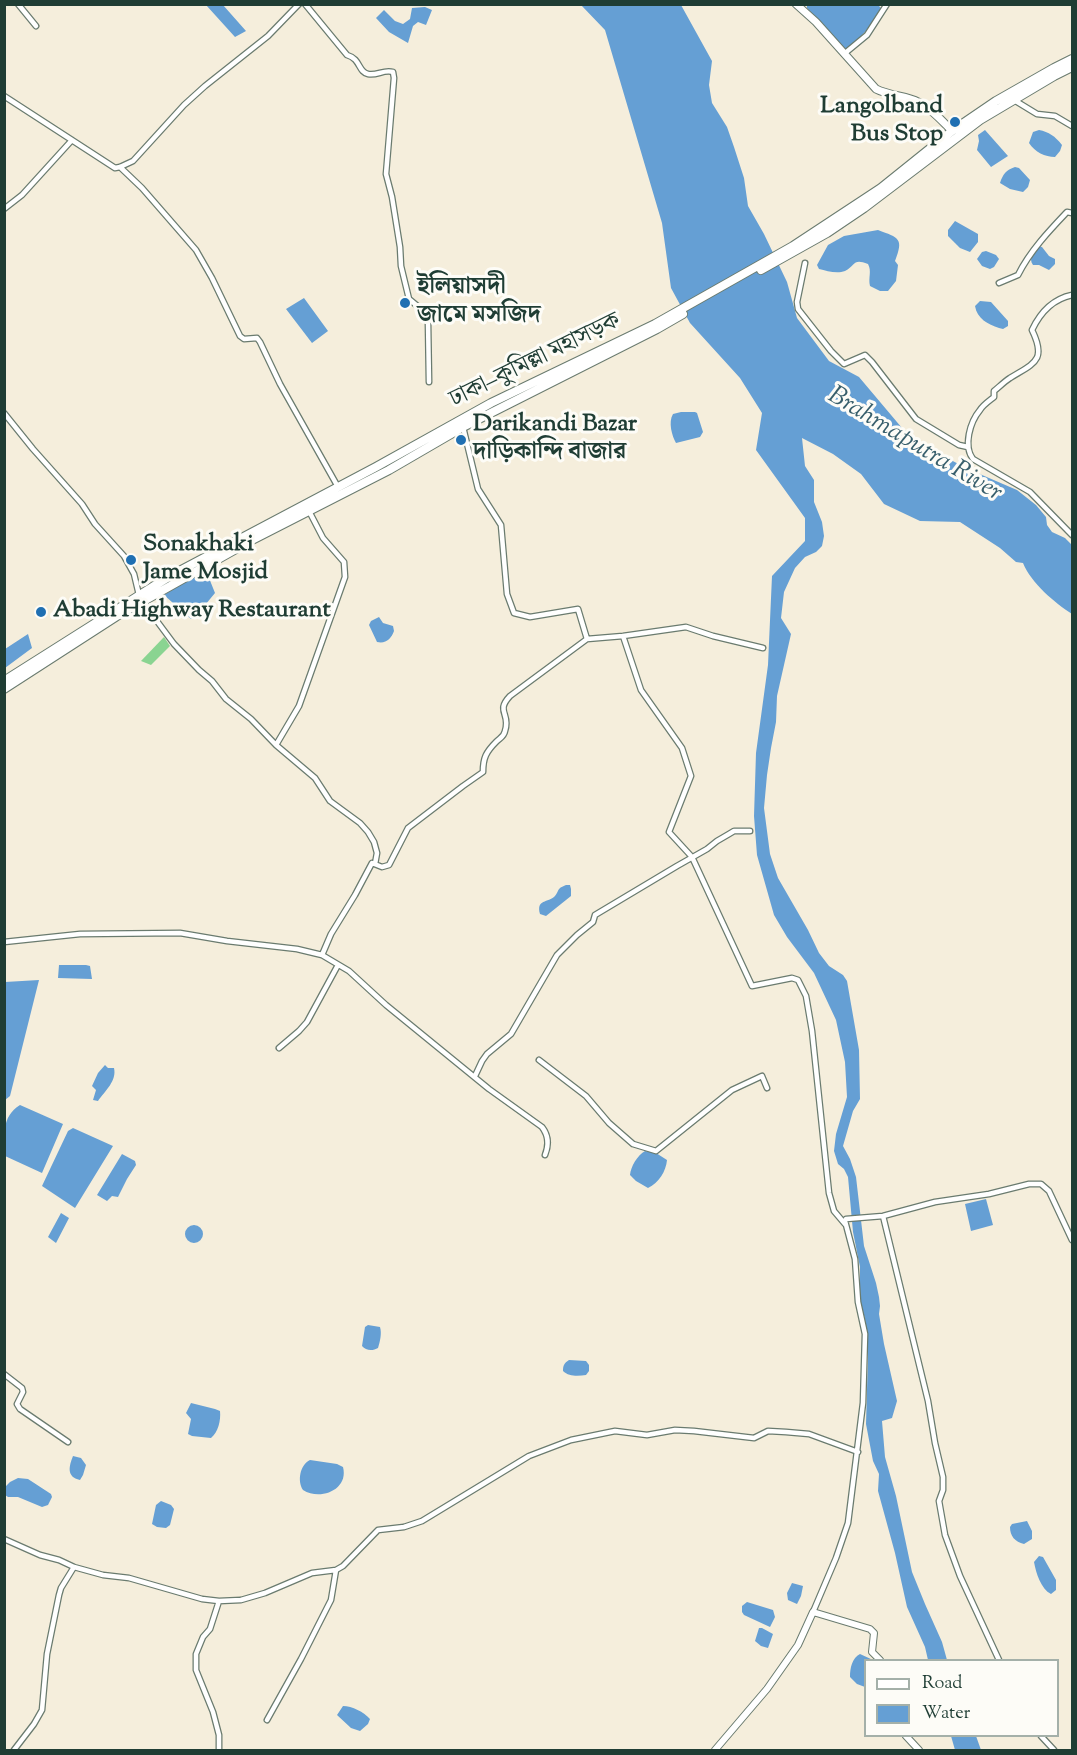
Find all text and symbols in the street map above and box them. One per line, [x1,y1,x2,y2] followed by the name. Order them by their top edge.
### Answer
[820,94,943,150] place label: Langolband Bus Stop
[948,115,962,129] marker: Langolband Bus Stop
[417,275,541,331] place label: ইলিয়াসদী জামে মসজিদ
[398,296,412,310] marker: ইলিয়াসদী জামে মসজিদ
[446,308,626,416] street label: ঢাকা–কুমিল্লা মহাসড়ক
[821,382,1007,510] water label: Brahmaputra River
[473,412,637,468] place label: Darikandi Bazar দাড়িকান্দি বাজার
[454,433,468,447] marker: Darikandi Bazar দাড়িকান্দি বাজার
[143,532,268,588] place label: Sonakhaki Jame Mosjid
[124,553,138,567] marker: Sonakhaki Jame Mosjid
[53,598,331,626] place label: Abadi Highway Restaurant
[34,605,48,619] marker: Abadi Highway Restaurant
[864,1659,1059,1737] legend
[922,1671,962,1697] text: Road
[922,1701,970,1727] text: Water

